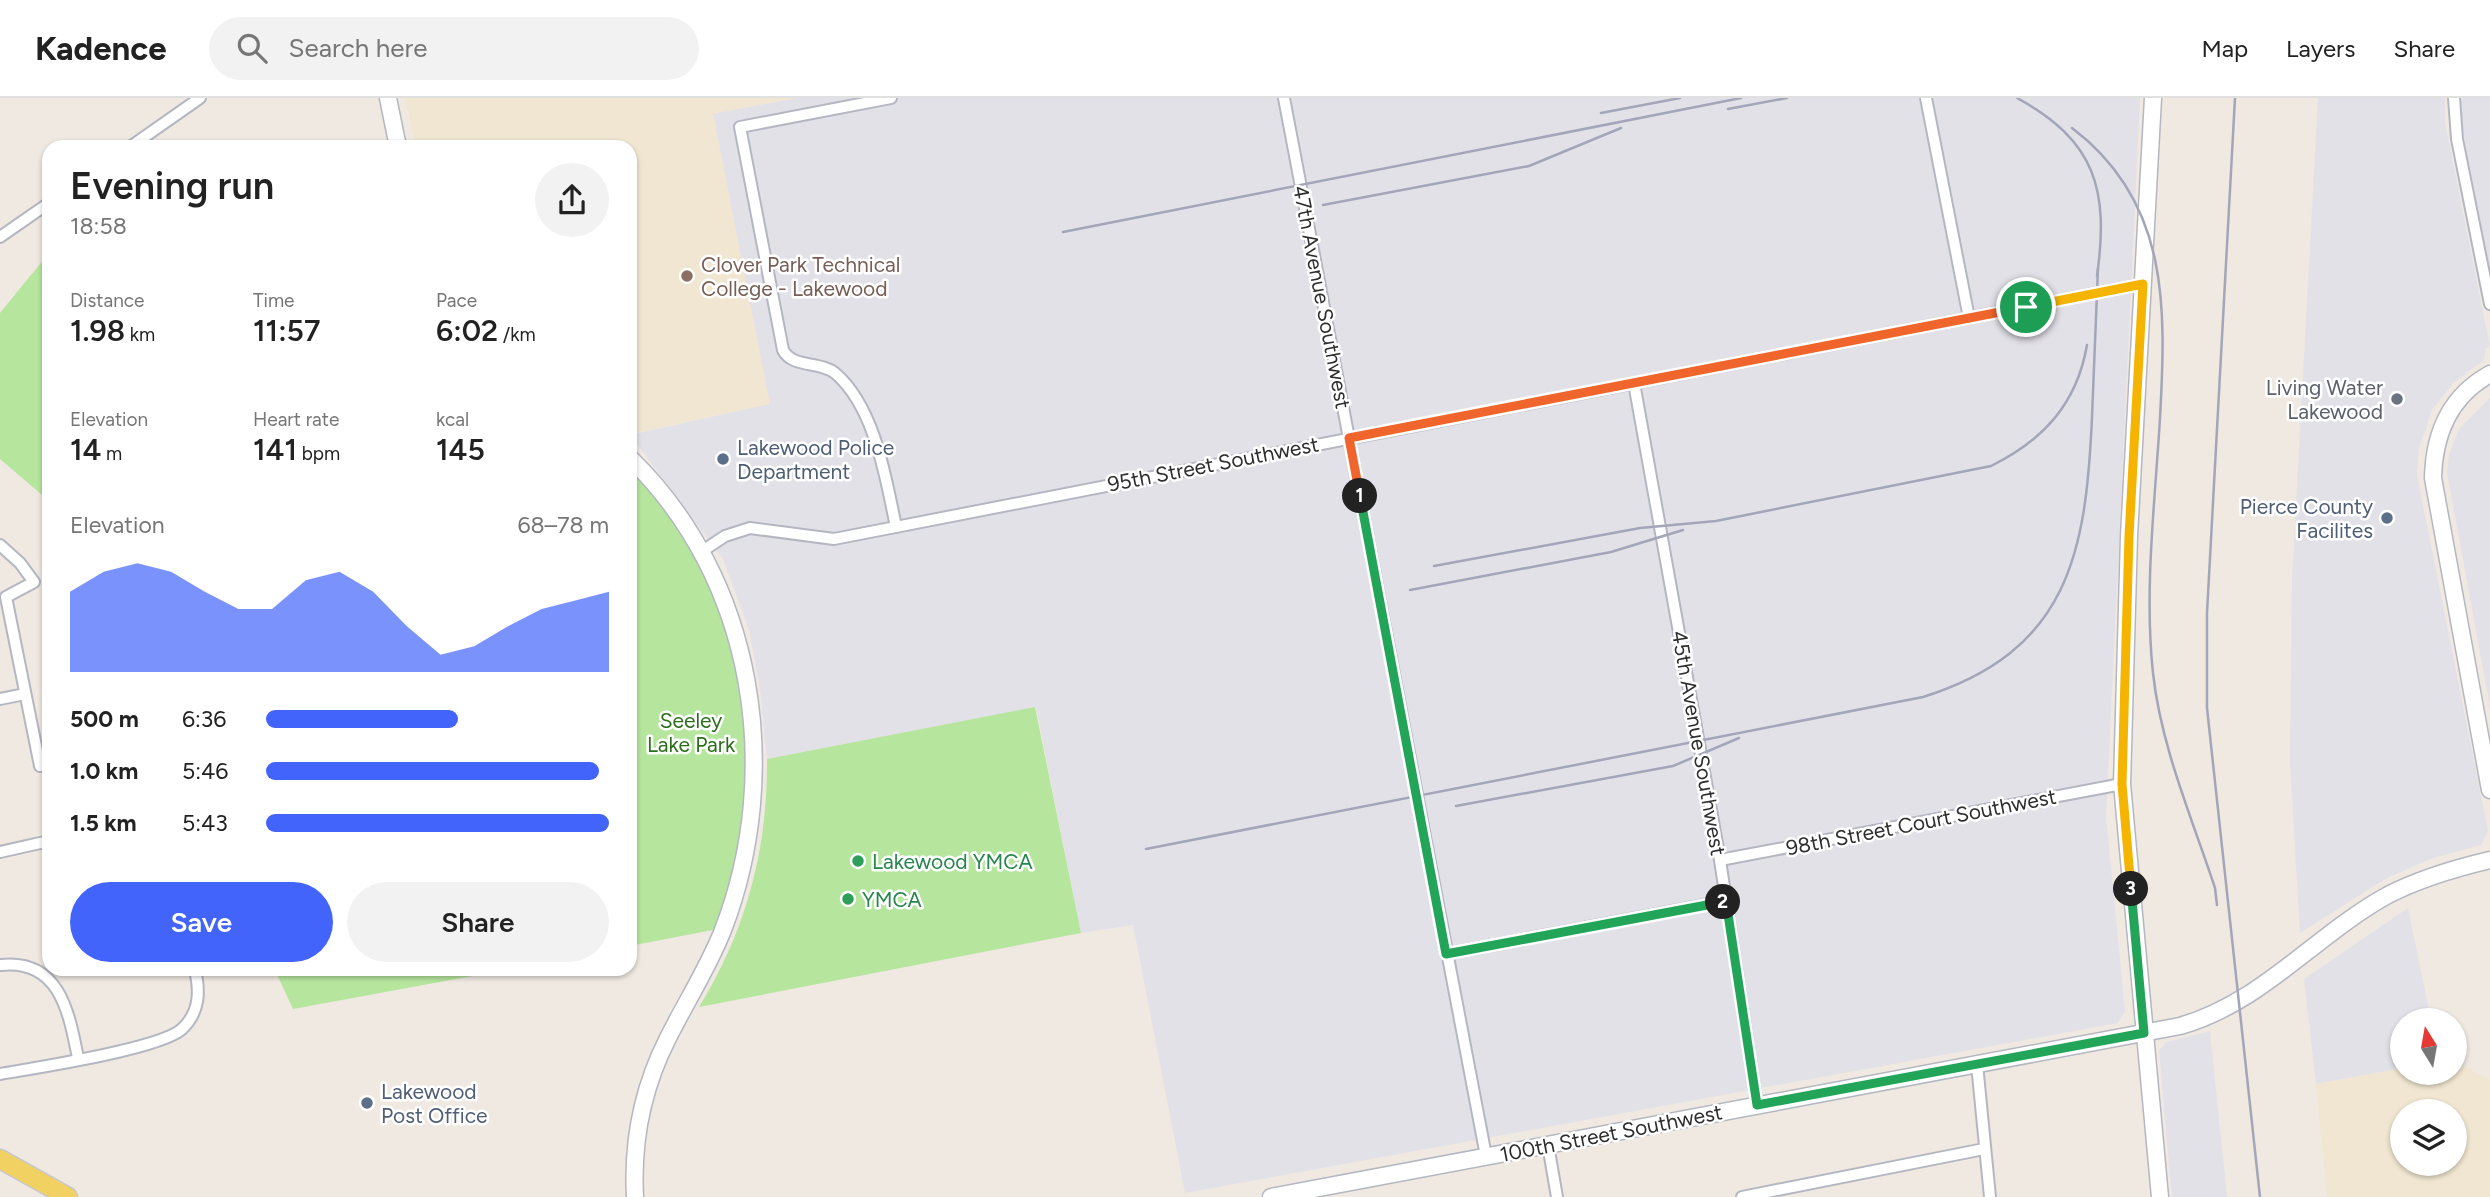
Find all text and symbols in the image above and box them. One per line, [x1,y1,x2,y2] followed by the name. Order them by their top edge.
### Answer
[209,17,699,80] search box
[35,29,167,68] text: Kadence
[233,29,271,67] icon: search
[289,32,427,64] text: Search here
[2201,34,2248,63] text: Map
[2286,34,2355,63] text: Layers
[2393,34,2455,63] text: Share
[70,163,274,209] text: Evening run
[535,163,609,237] button: share
[1288,183,1356,411] street label: 47th Avenue Southwest
[70,212,127,240] text: 18:58
[701,252,900,301] place label: Clover Park Technical College - Lakewood
[679,268,695,284] marker: Clover Park Technical College - Lakewood
[1996,277,2056,337] pin
[2007,288,2045,326] icon: arrive
[70,289,144,312] text: Distance
[253,289,294,312] text: Time
[436,289,477,312] text: Pace
[70,312,125,349] text: 1.98
[253,312,320,349] text: 11:57
[436,312,498,349] text: 6:02
[125,323,155,346] text: km
[498,323,536,346] text: /km
[2266,375,2383,424] place label: Living Water Lakewood
[2389,391,2405,407] marker: Living Water Lakewood
[70,408,148,431] text: Elevation
[253,408,339,431] text: Heart rate
[436,408,469,431] text: kcal
[70,431,101,468] text: 14
[253,431,297,468] text: 141
[436,431,485,468] text: 145
[1105,431,1321,497] street label: 95th Street Southwest
[737,435,894,484] place label: Lakewood Police Department
[101,442,122,465] text: m
[297,442,340,465] text: bpm
[715,451,731,467] marker: Lakewood Police Department
[1342,478,1378,514] pin: 1
[1355,484,1364,507] text: 1
[2240,494,2373,543] place label: Pierce County Facilites
[2379,510,2395,526] marker: Pierce County Facilites
[70,511,165,539] text: Elevation
[517,511,609,539] text: 68–78 m
[1667,629,1731,857] street label: 45th Avenue Southwest
[70,705,139,733] text: 500 m
[182,705,226,733] text: 6:36
[647,708,736,757] park label: Seeley Lake Park
[70,757,138,785] text: 1.0 km
[182,757,228,785] text: 5:46
[1784,784,2058,860] street label: 98th Street Court Southwest
[70,809,137,837] text: 1.5 km
[182,809,228,837] text: 5:43
[872,849,1033,874] place label: Lakewood YMCA
[850,853,866,869] marker: Lakewood YMCA
[2114,872,2148,906] pin: 3
[2125,877,2136,900] text: 3
[70,882,333,962] button: Save
[347,882,609,962] button: Share
[1706,884,1740,920] pin: 2
[862,887,922,912] place label: YMCA
[1717,890,1728,913] text: 2
[840,891,856,907] marker: YMCA
[2390,1008,2468,1085] north arrow
[2390,1008,2467,1176] map controls
[381,1079,488,1128] place label: Lakewood Post Office
[359,1095,375,1111] marker: Lakewood Post Office
[1498,1099,1724,1167] street label: 100th Street Southwest
[2390,1099,2467,1176] button: layers

